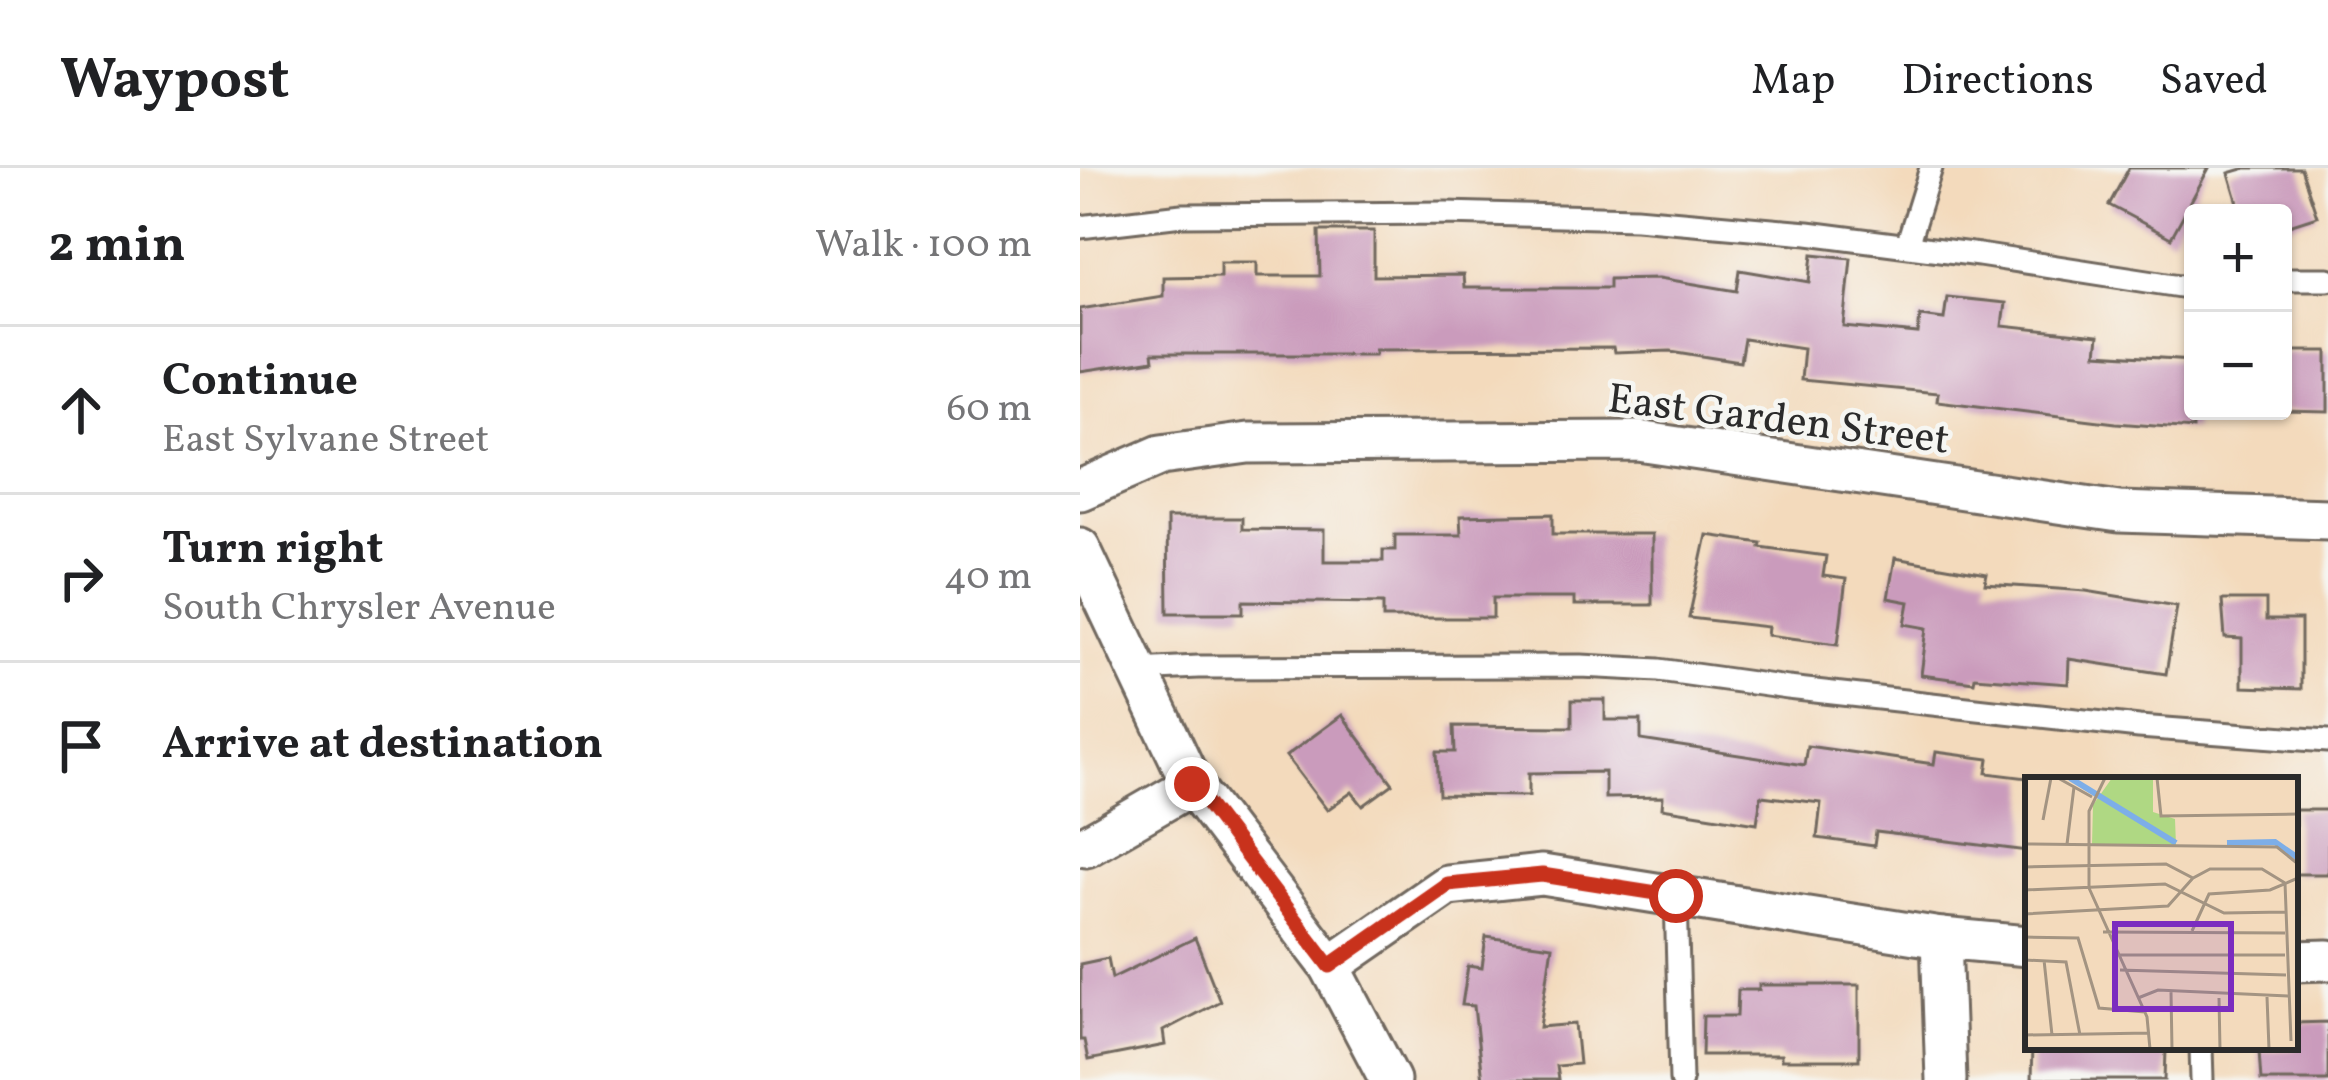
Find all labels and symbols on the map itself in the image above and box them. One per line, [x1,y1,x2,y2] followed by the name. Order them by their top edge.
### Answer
[1604,371,1953,472] street label: East Garden Street
[1165,757,1219,811] route end
[2025,777,2298,1050] inset map
[1649,869,1703,923] route start

